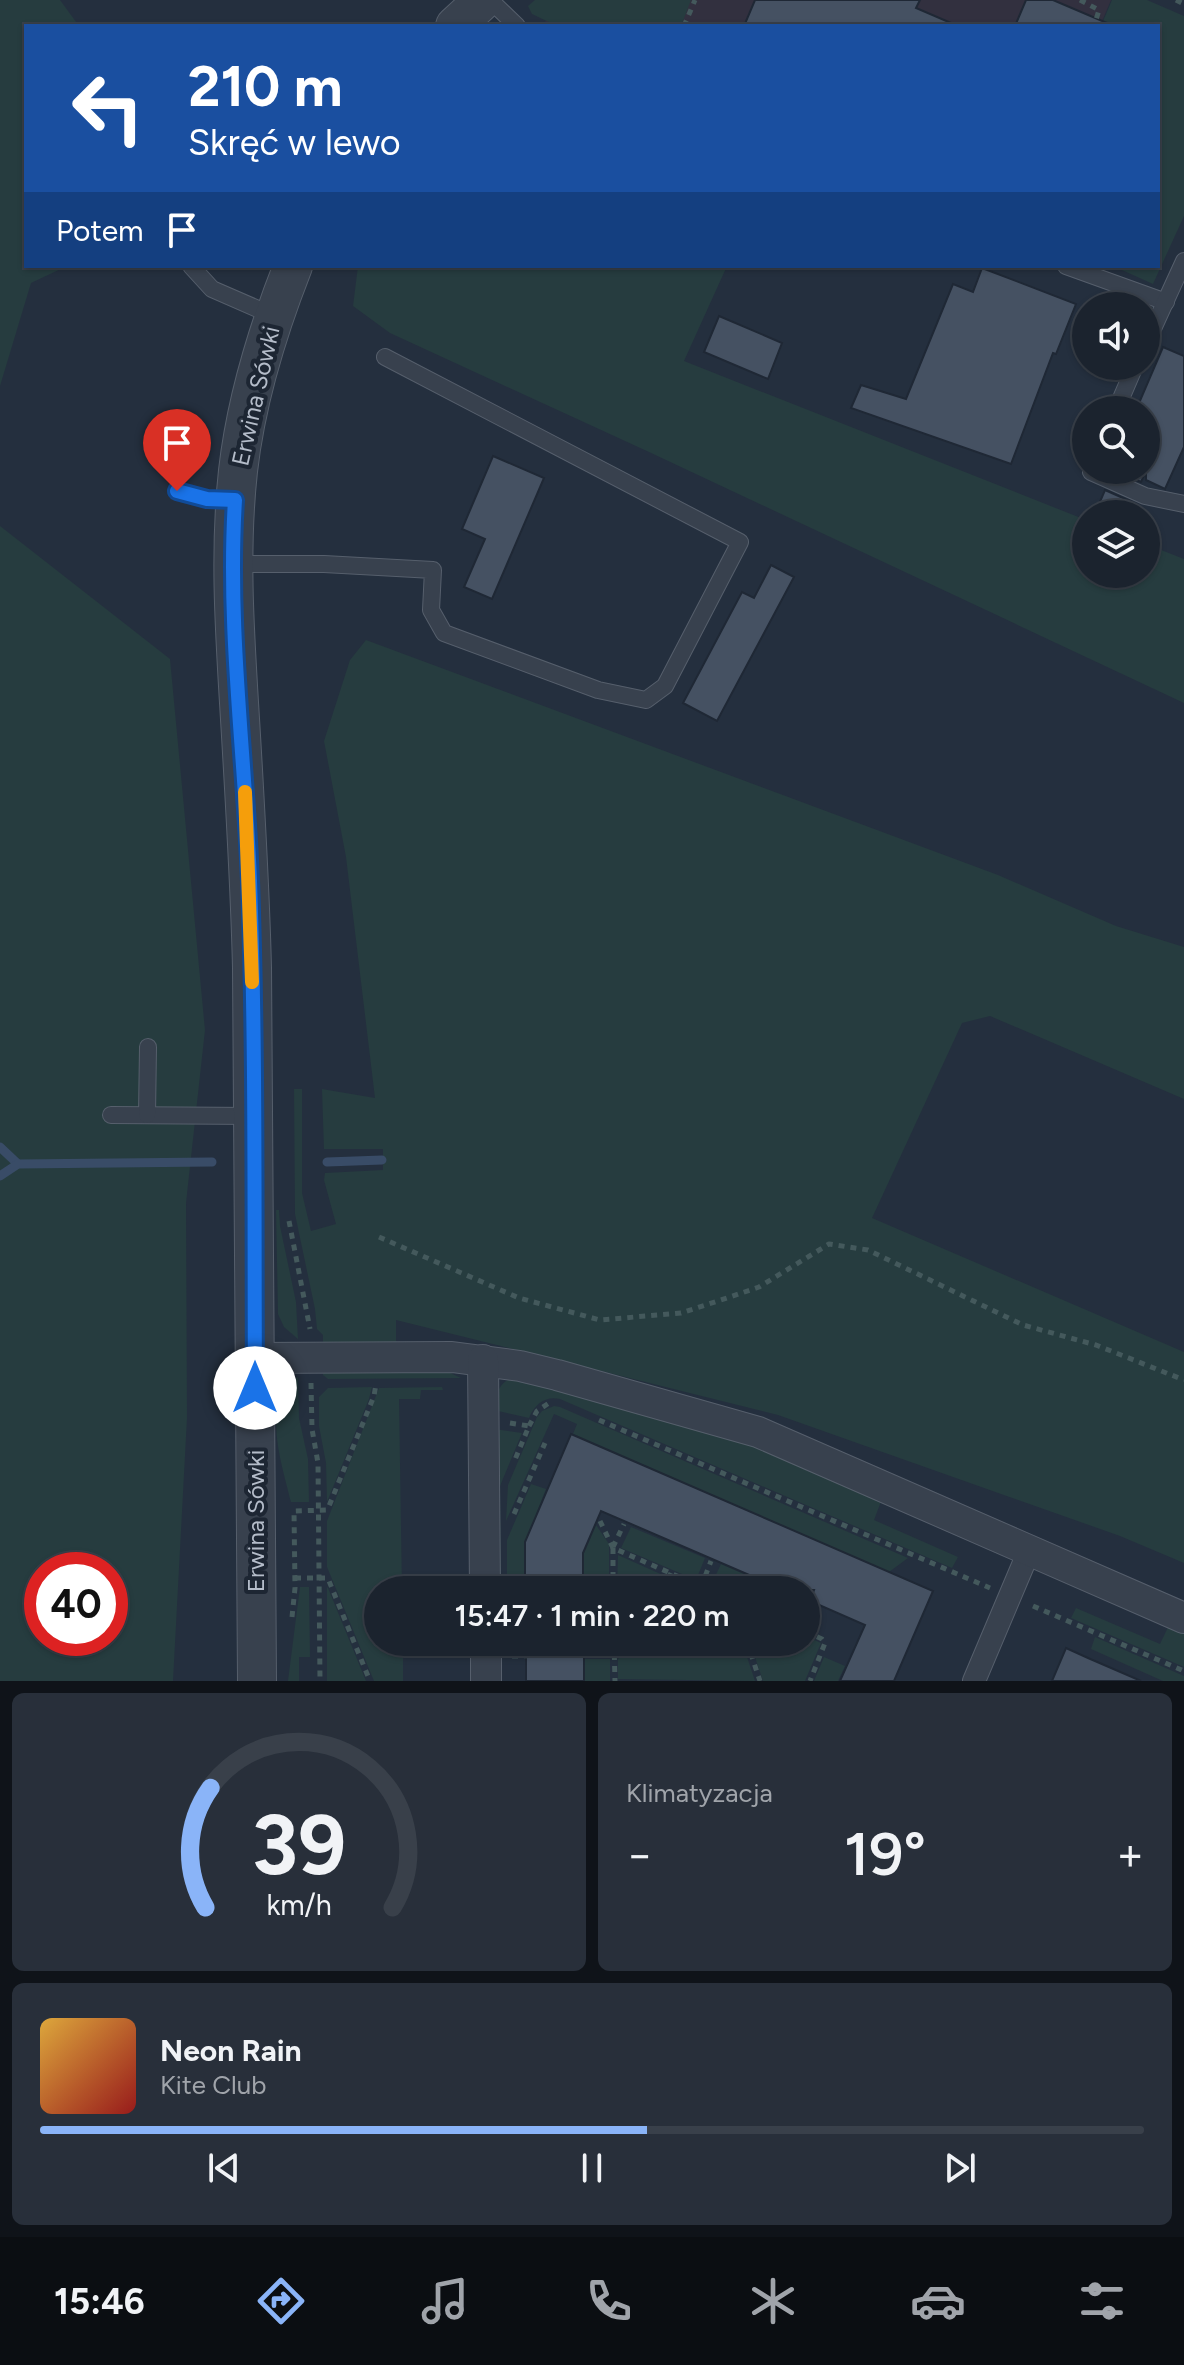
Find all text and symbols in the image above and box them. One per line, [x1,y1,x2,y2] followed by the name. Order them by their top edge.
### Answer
[188,53,343,120] text: 210 m
[56,56,160,160] icon: left
[188,121,401,164] text: Skręć w lewo
[160,208,204,252] icon: arrive
[56,212,144,249] text: Potem
[1072,292,1160,588] map controls
[1072,292,1160,380] button: sound
[225,323,286,469] street label: Erwina Sówki
[1072,396,1160,484] button: search
[143,409,211,491] pin
[155,421,199,465] icon: arrive
[1072,500,1160,588] button: layers
[213,1346,297,1430] position arrow
[241,1450,270,1592] street label: Erwina Sówki
[24,1552,128,1656] speed limit sign: 40
[455,1597,729,1634] text: 15:47 · 1 min · 220 m
[626,1777,773,1809] text: Klimatyzacja
[252,1795,346,1895] text: 39
[844,1818,926,1890] text: 19°
[626,1828,653,1881] text: −
[1117,1828,1144,1881] text: +
[266,1888,332,1922] text: km/h
[160,2032,302,2069] text: Neon Rain
[160,2069,266,2101] text: Kite Club
[202,2146,246,2190] icon: previous
[570,2146,614,2190] icon: pause
[938,2146,982,2190] icon: next
[253,2273,309,2329] icon: directions
[417,2273,473,2329] icon: music
[581,2273,637,2329] icon: phone
[745,2273,801,2329] icon: climate
[910,2273,966,2329] icon: car
[1074,2273,1130,2329] icon: filters
[54,2280,145,2323] text: 15:46

